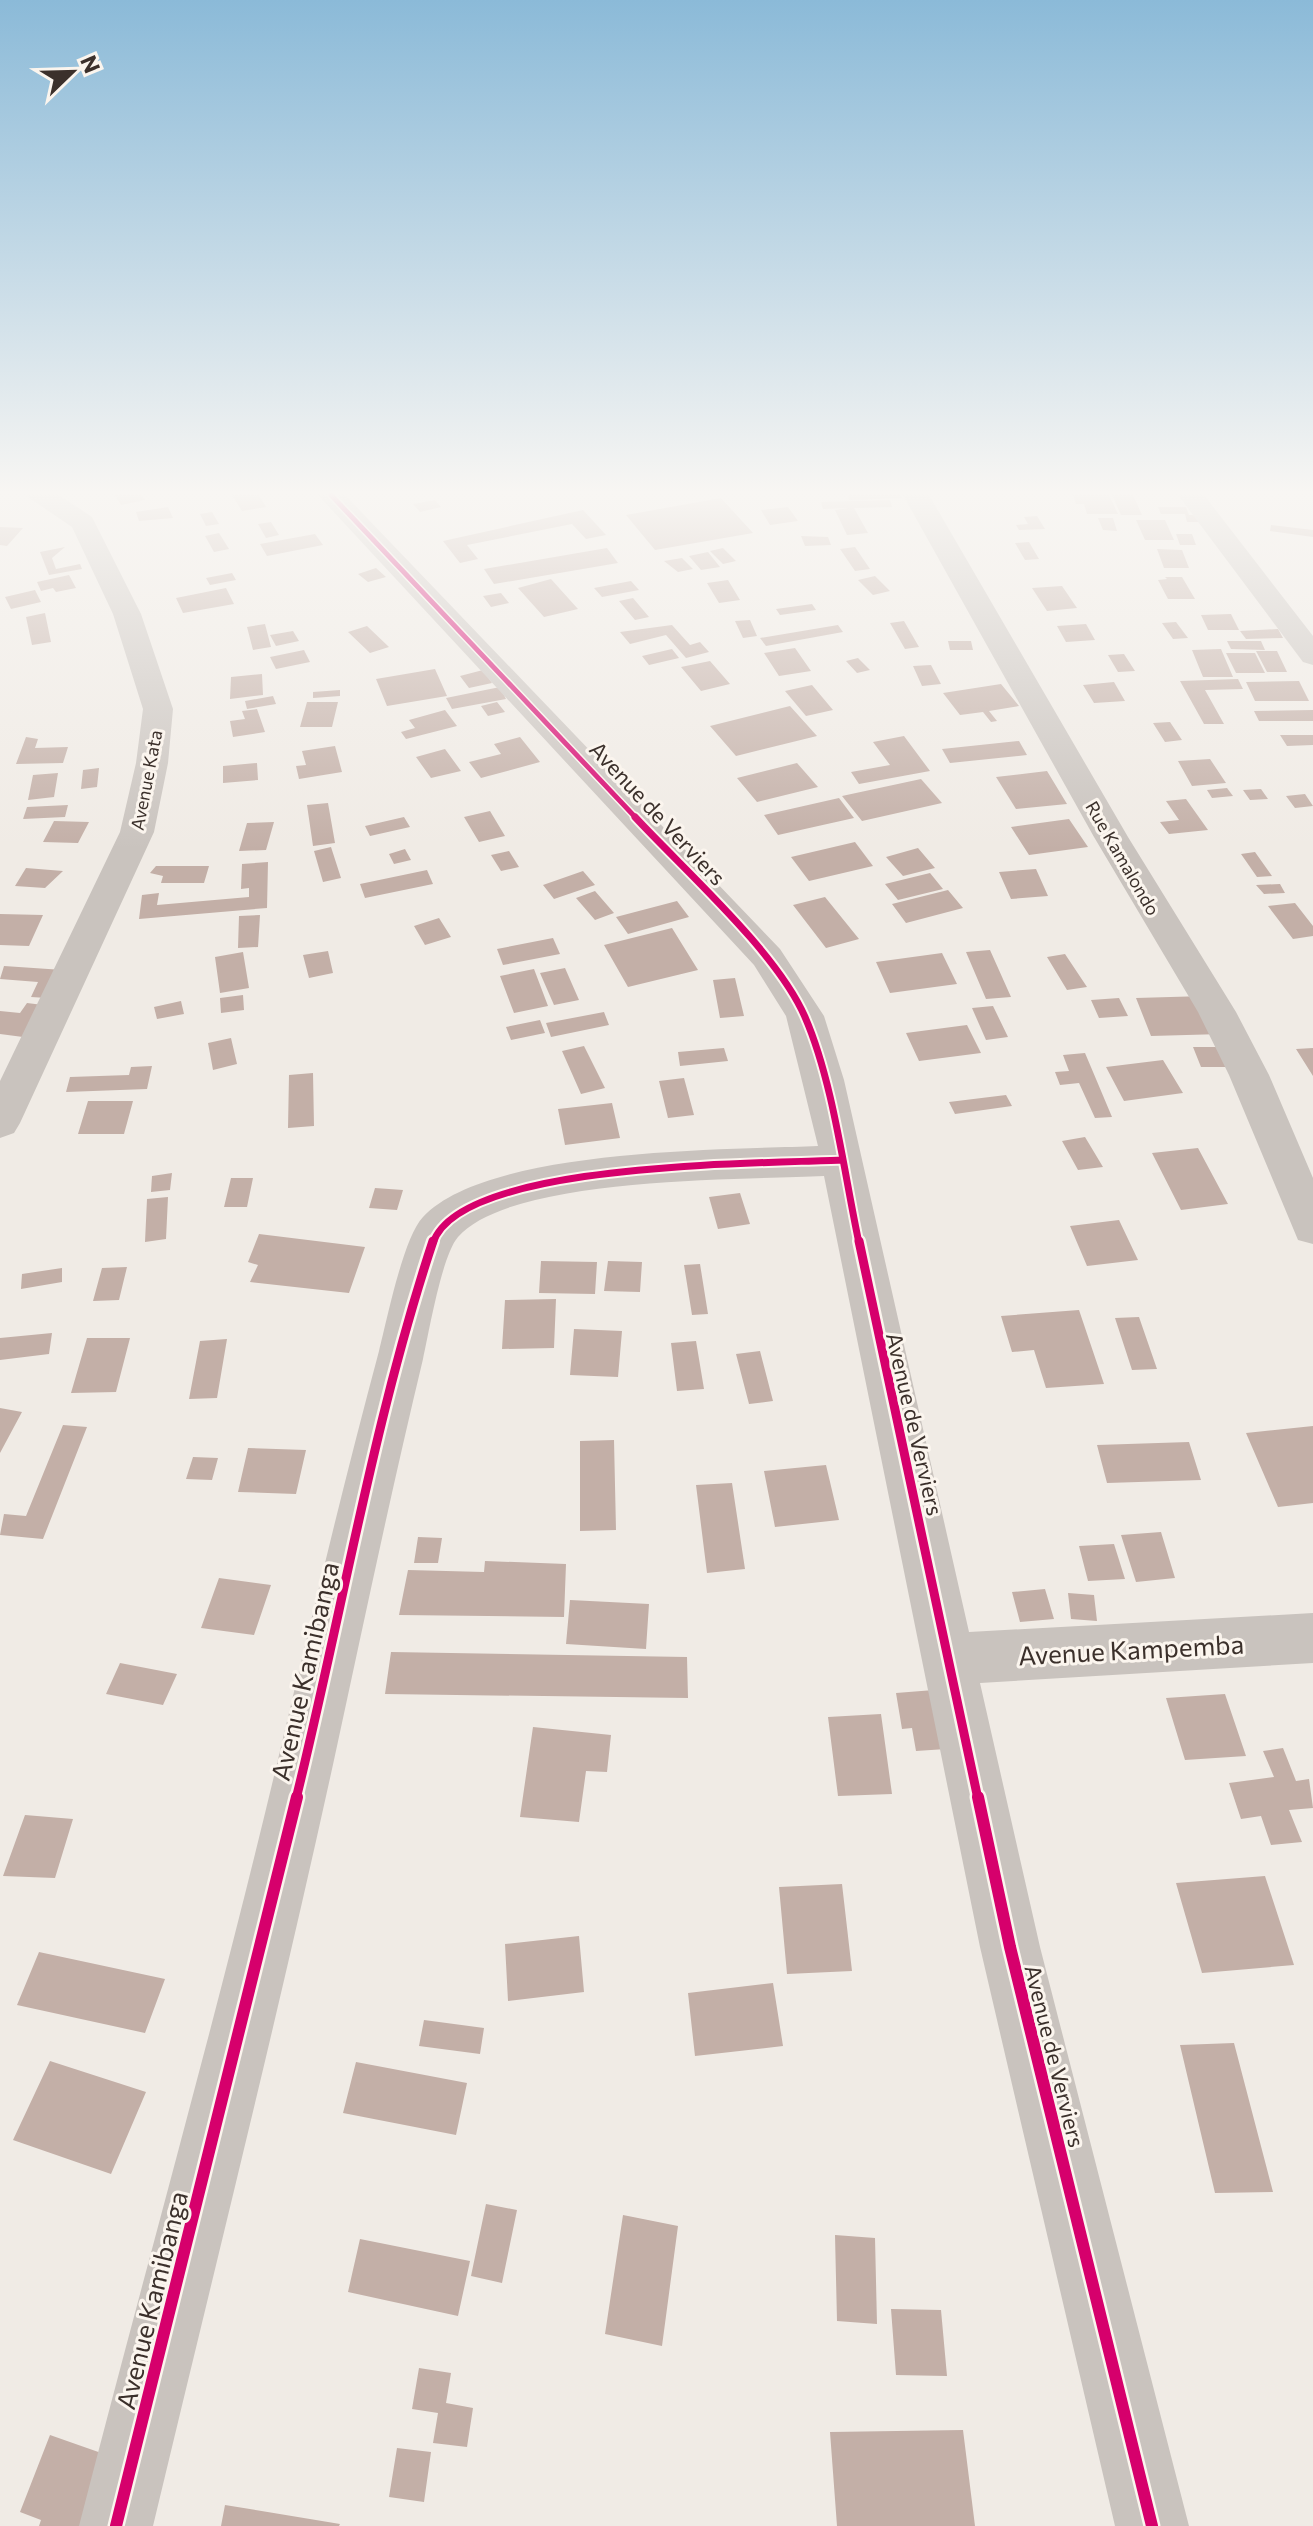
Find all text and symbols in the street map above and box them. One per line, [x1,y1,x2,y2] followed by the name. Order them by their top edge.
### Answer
[32,32,112,112] north arrow
[75,51,107,77] text: N
[125,728,167,832] street label: Avenue Kata
[584,735,732,891] street label: Avenue de Verviers
[1081,797,1165,919] street label: Rue Kamalondo
[881,1330,949,1518] street label: Avenue de Verviers
[264,1559,344,1783] street label: Avenue Kamibanga
[1017,1628,1245,1670] street label: Avenue Kampemba
[1019,1962,1091,2150] street label: Avenue de Verviers
[109,2188,193,2412] street label: Avenue Kamibanga

